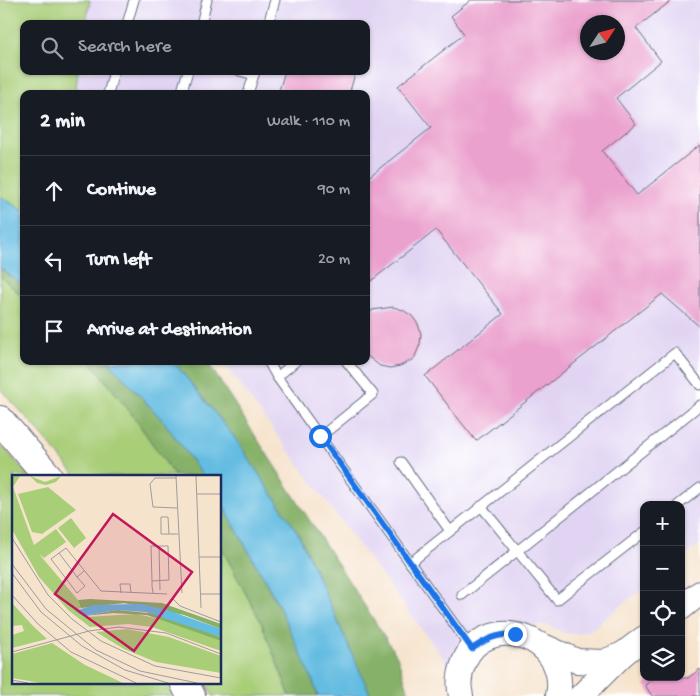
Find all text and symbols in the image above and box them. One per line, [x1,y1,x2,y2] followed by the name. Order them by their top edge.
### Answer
[580,15,625,60] north arrow
[20,20,370,75] search box
[38,34,66,62] icon: search
[78,36,172,59] text: Search here
[40,110,85,135] text: 2 min
[267,113,350,132] text: Walk · 110 m
[40,177,68,205] icon: ahead
[87,179,156,202] text: Continue
[318,181,350,200] text: 90 m
[40,247,68,275] icon: left
[87,249,151,272] text: Turn left
[318,251,350,270] text: 20 m
[40,317,68,345] icon: arrive
[87,319,251,342] text: Arrive at destination
[309,425,332,448] route start
[12,475,221,684] inset map
[640,501,685,681] map controls
[640,501,685,546] button: +
[640,546,685,591] button: −
[640,591,685,636] button: locate
[504,623,527,646] route end
[640,636,685,681] button: layers

